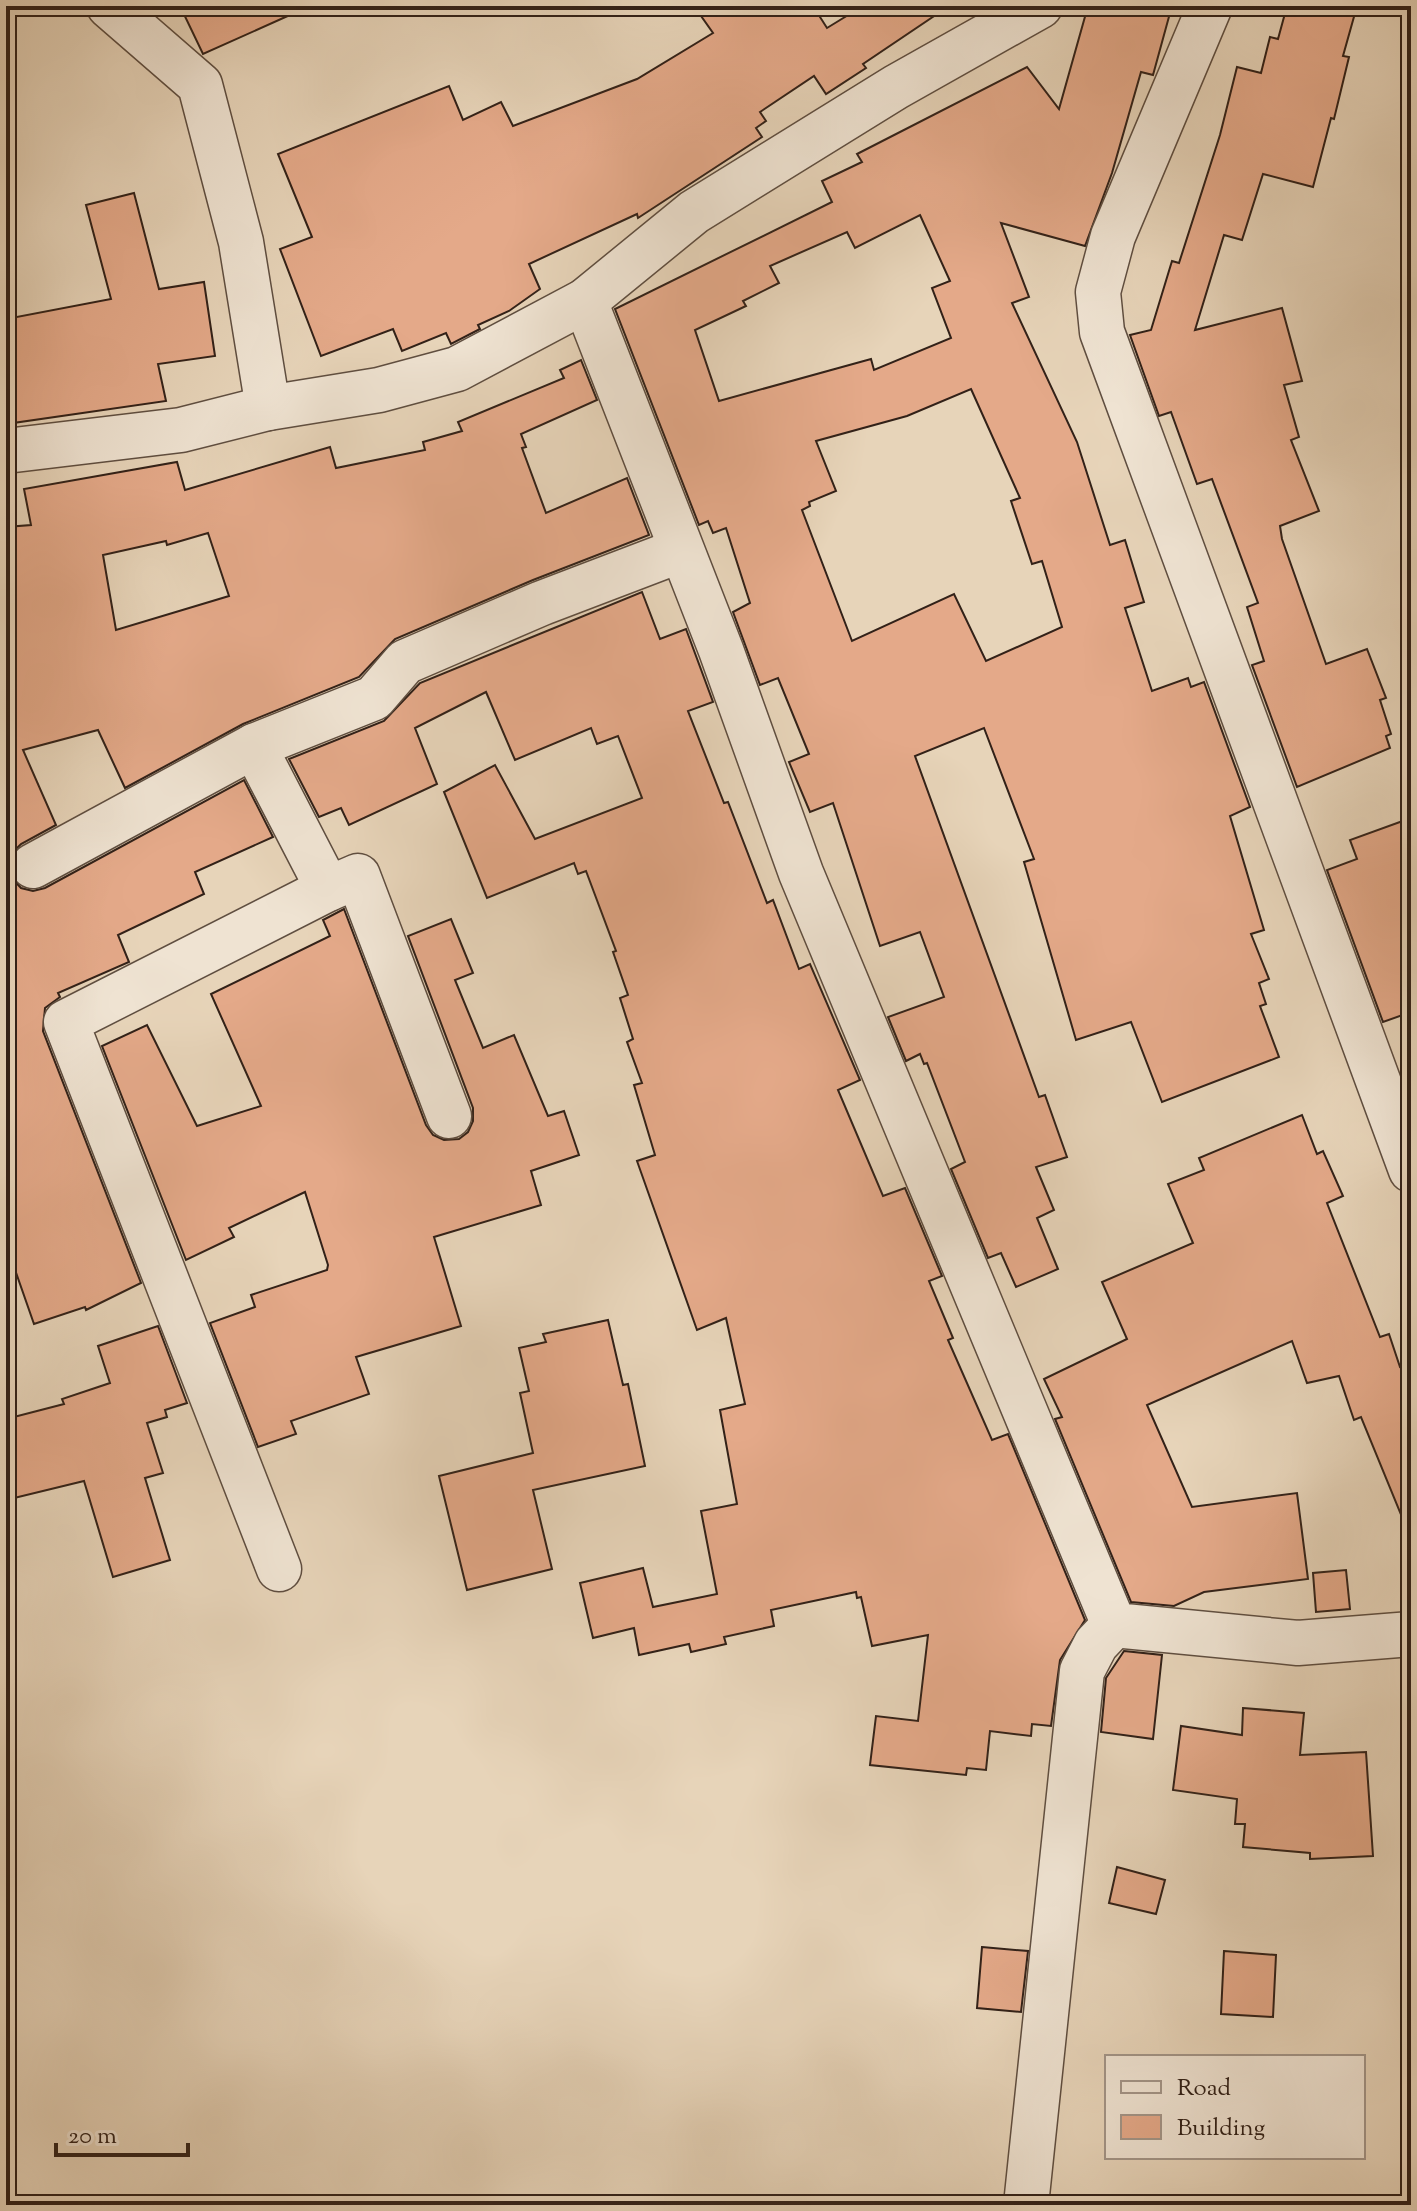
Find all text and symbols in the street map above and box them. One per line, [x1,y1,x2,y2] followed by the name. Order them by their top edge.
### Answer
[1105,2055,1365,2159] legend
[1177,2072,1231,2106] text: Road
[56,2107,188,2157] scale bar
[1177,2112,1266,2146] text: Building
[68,2120,117,2154] text: 20 m

